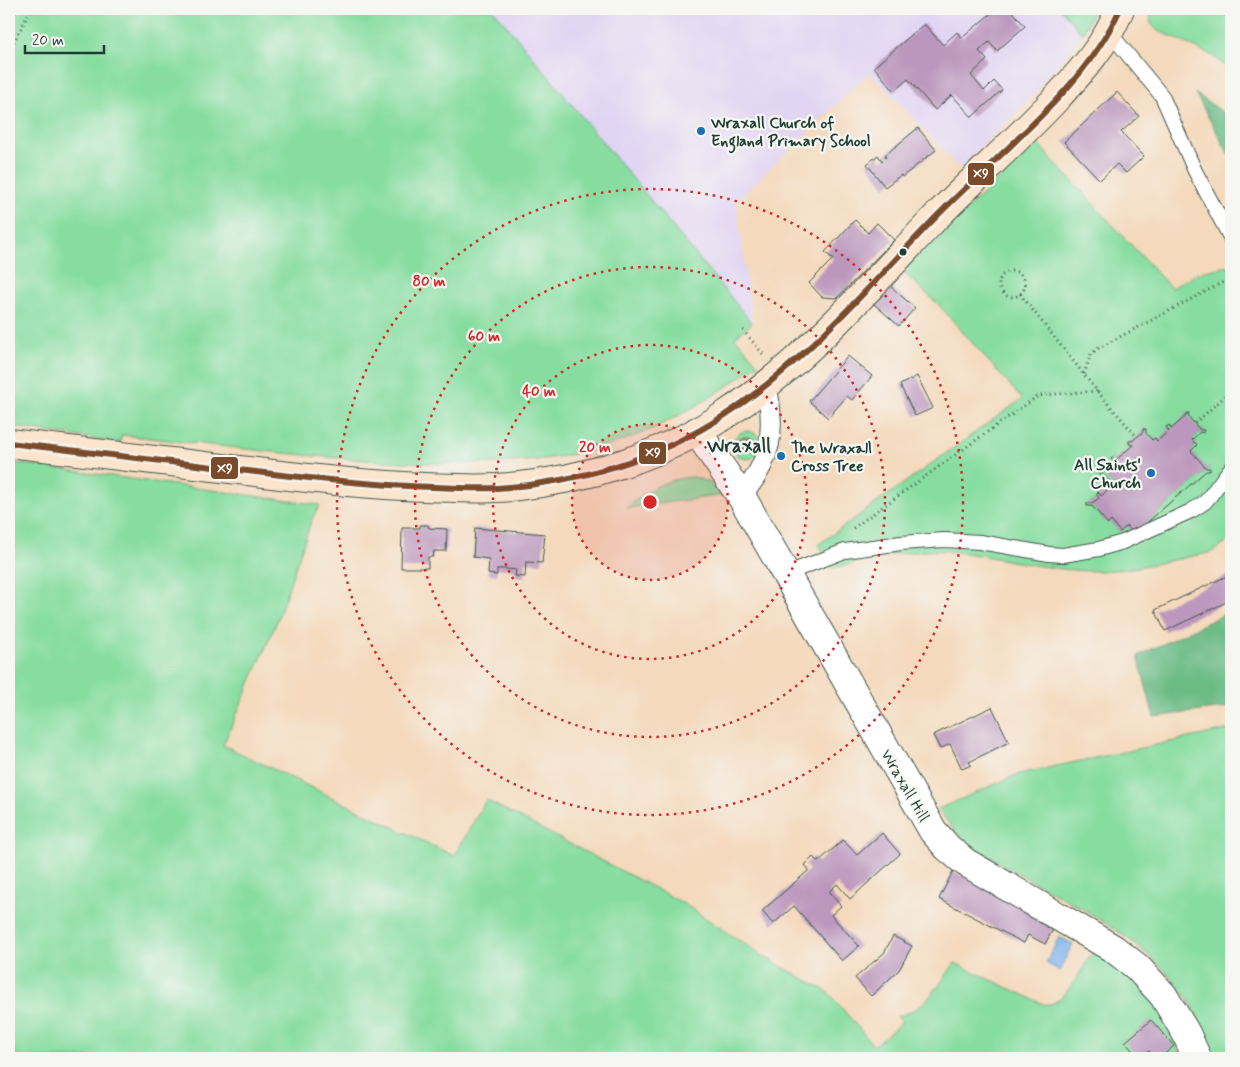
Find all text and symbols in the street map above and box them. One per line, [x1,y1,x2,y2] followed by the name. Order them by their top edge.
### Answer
[25,22,104,54] scale bar
[32,31,64,51] text: 20 m
[710,113,871,154] place label: Wraxall Church of England Primary School
[695,125,707,137] marker: Wraxall Church of England Primary School
[967,162,995,186] line badge: X9
[973,165,989,183] text: X9
[898,247,908,257] unlabelled marker
[412,272,446,292] text: 80 m
[468,327,500,347] text: 60 m
[522,382,556,402] text: 40 m
[706,434,771,459] district label: Wraxall
[579,438,611,458] text: 20 m
[791,438,872,477] place label: The Wraxall Cross Tree
[638,441,667,465] line badge: X9
[645,444,661,462] text: X9
[775,450,787,462] marker: The Wraxall Cross Tree
[1074,455,1141,494] place label: All Saints' Church
[210,456,239,480] line badge: X9
[217,460,233,478] text: X9
[1145,467,1157,479] marker: All Saints' Church
[641,493,659,511] centre of rings
[876,746,934,826] street label: Wraxall Hill

